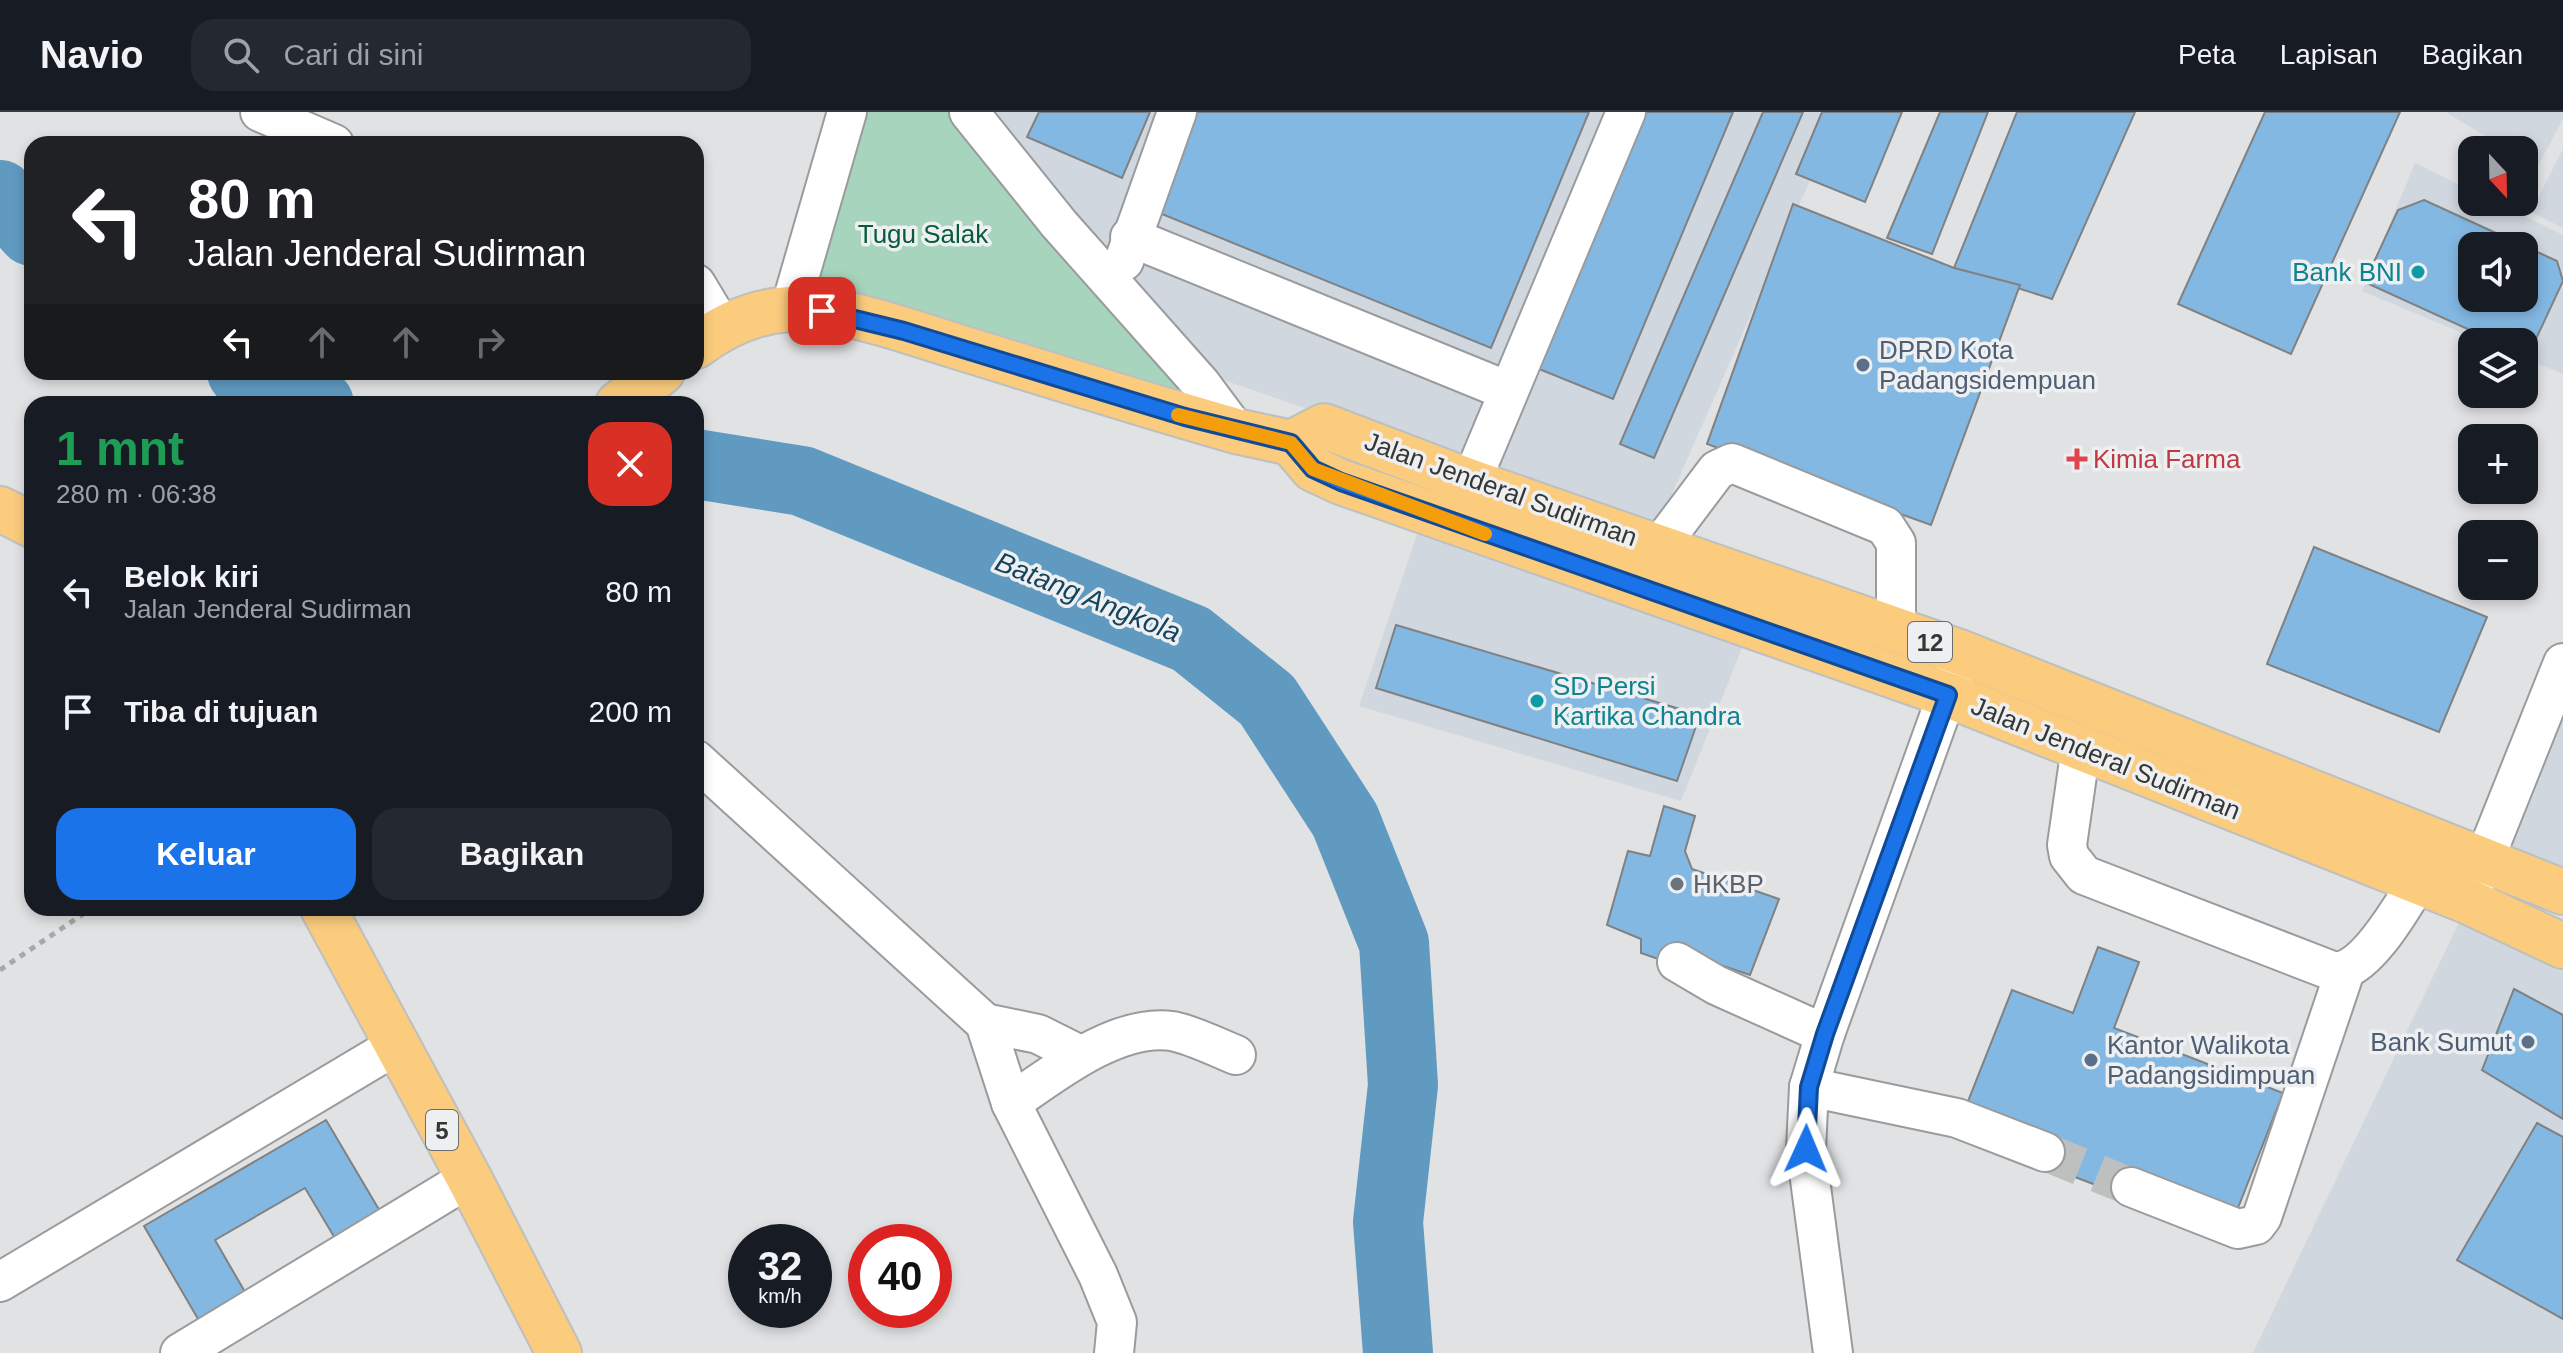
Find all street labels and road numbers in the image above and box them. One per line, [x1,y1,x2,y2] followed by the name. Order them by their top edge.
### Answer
[1361,426,1641,552] street label: Jalan Jenderal Sudirman
[1908,622,1952,662] road number: 12
[1967,690,2245,826] street label: Jalan Jenderal Sudirman
[426,1110,458,1150] road number: 5

